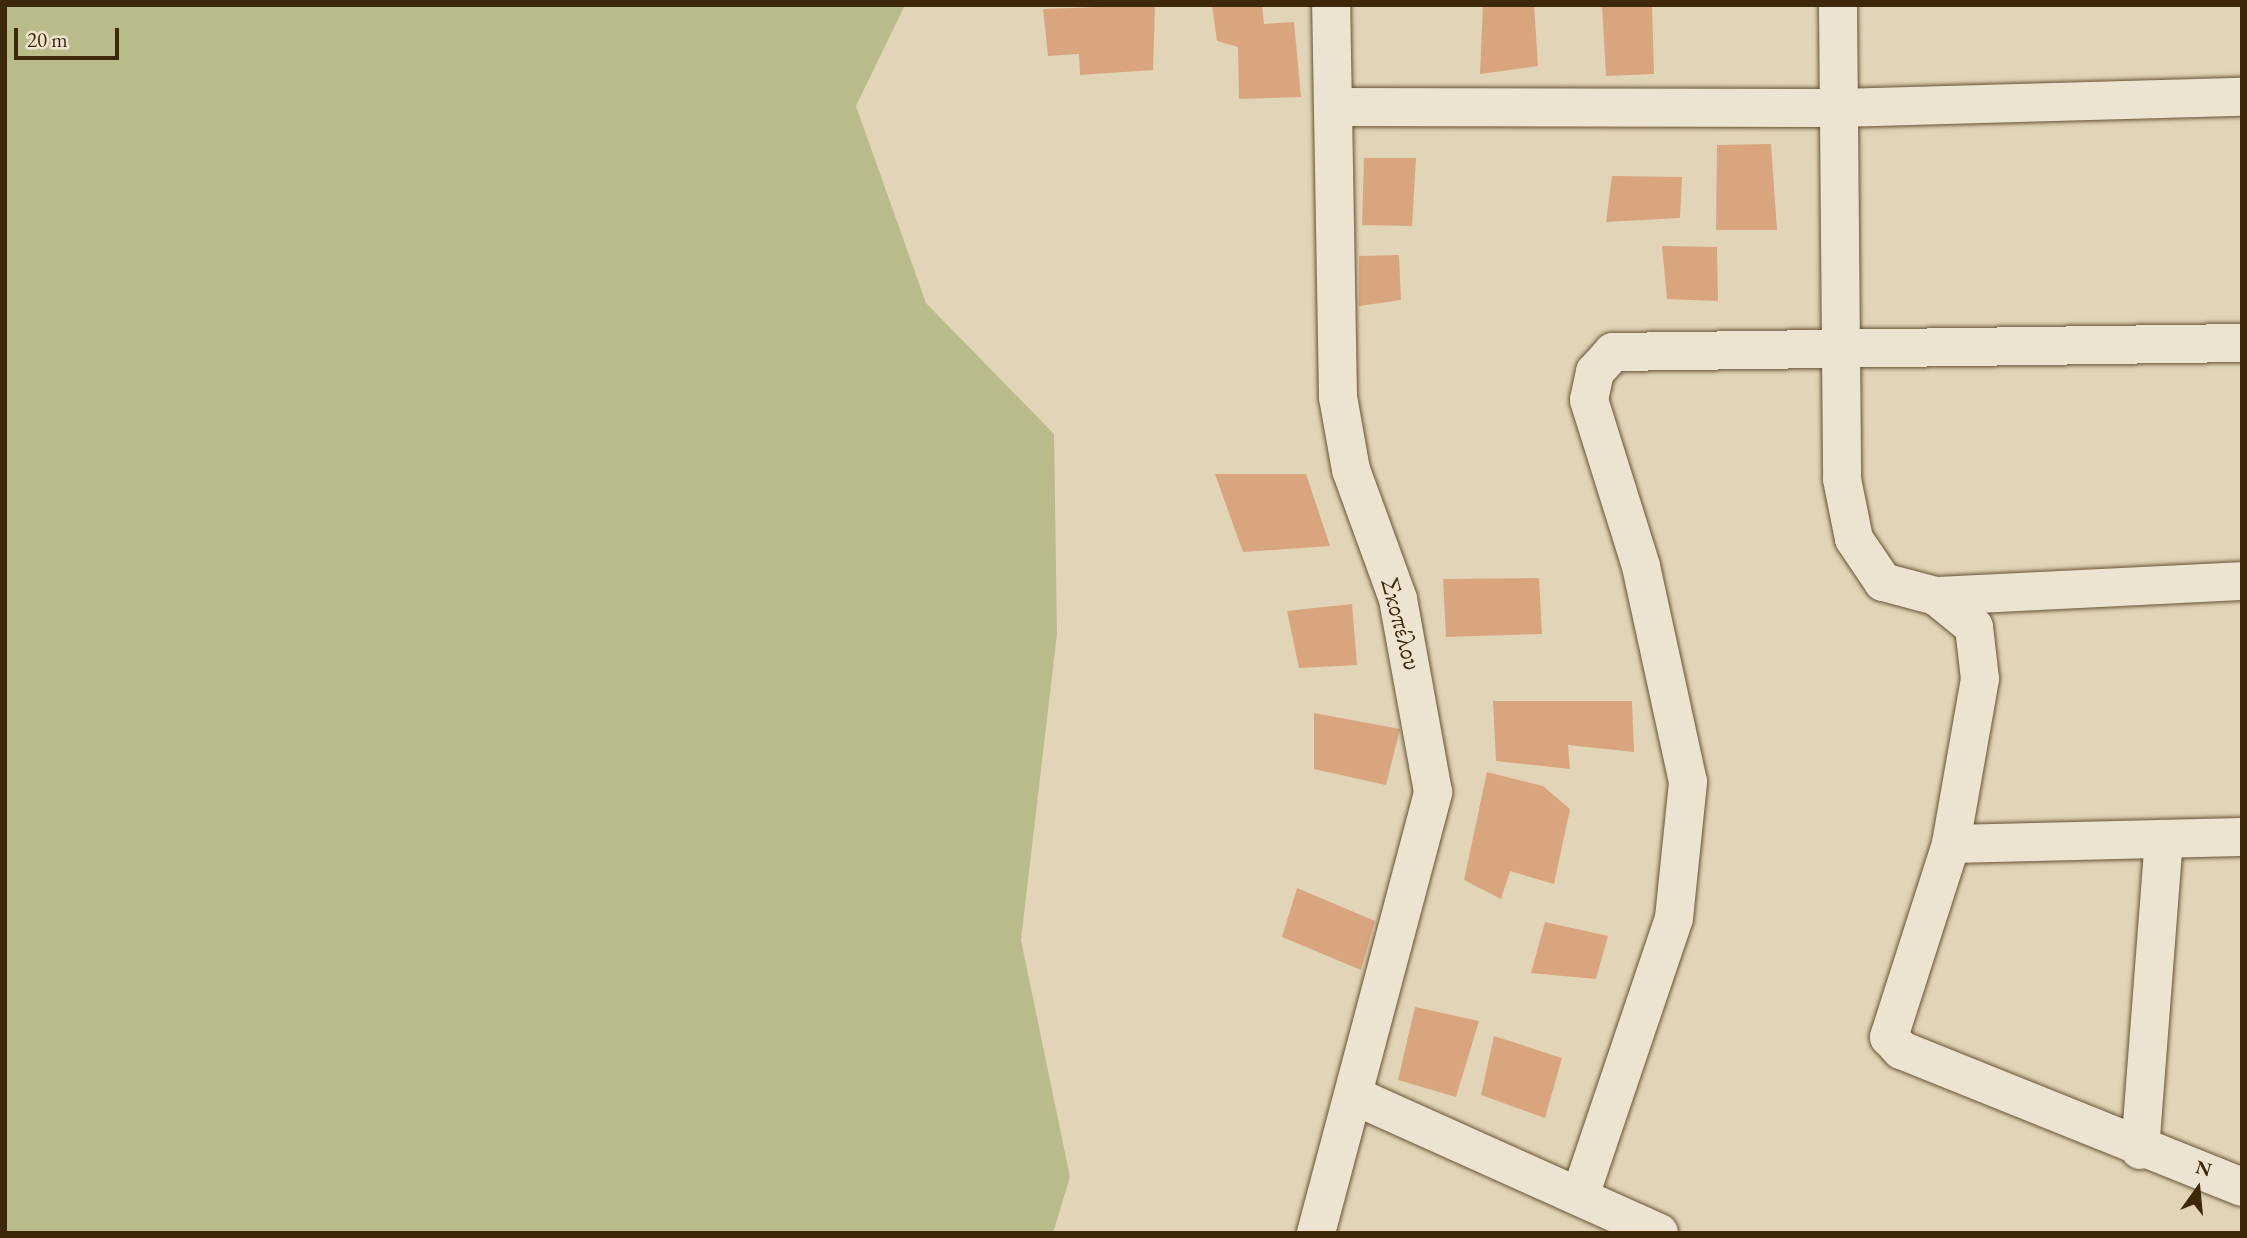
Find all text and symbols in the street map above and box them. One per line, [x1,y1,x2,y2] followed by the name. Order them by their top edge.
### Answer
[18,14,122,58] scale bar
[27,26,68,53] text: 20 m
[1374,574,1428,674] street label: Σκοπέλου
[2163,1154,2233,1224] north arrow
[2193,1154,2214,1182] text: N

